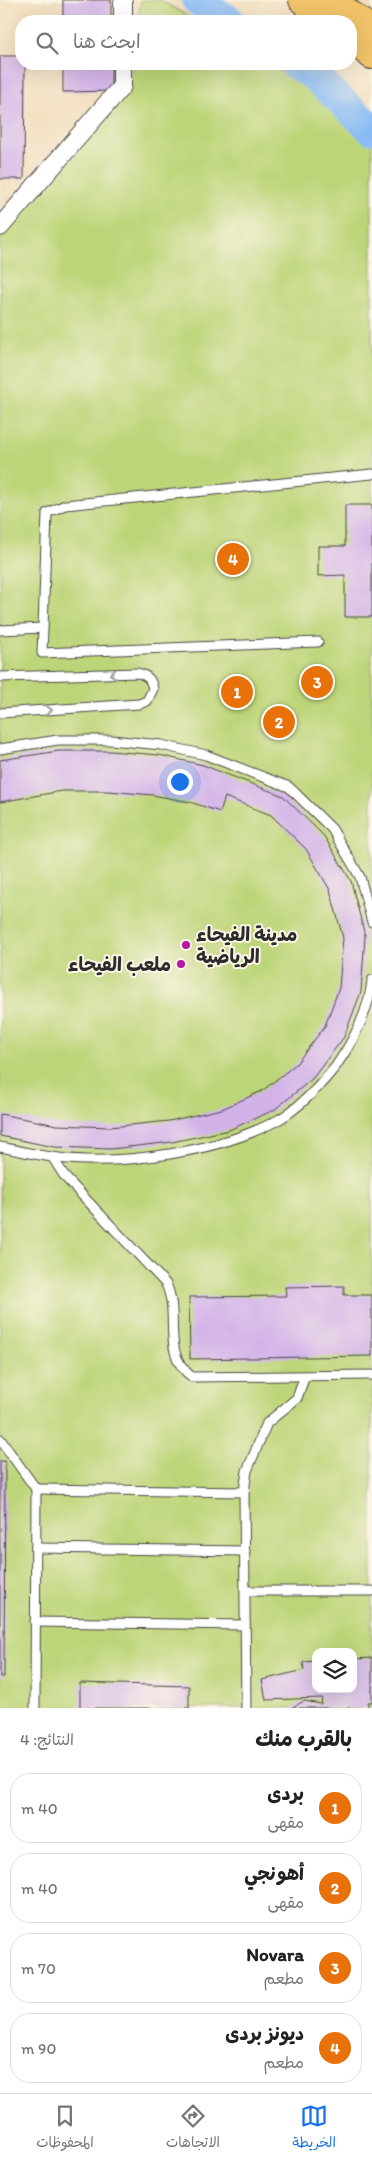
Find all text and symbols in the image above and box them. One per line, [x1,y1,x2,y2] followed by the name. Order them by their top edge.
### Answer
[15,15,357,70] search box
[33,29,61,57] icon: search
[73,30,141,53] text: ابحث هنا
[217,540,249,578] pin: 4
[301,663,333,701] pin: 3
[109,669,116,679] one-way arrow
[221,673,253,711] pin: 1
[263,703,295,741] pin: 2
[45,705,53,716] one-way arrow
[167,769,193,795] your location
[196,923,297,968] place label: مدينة الفيحاء الرياضية
[180,939,192,951] marker: مدينة الفيحاء الرياضية
[68,953,171,977] place label: ملعب الفيحاء
[175,958,187,970] marker: ملعب الفيحاء
[312,1648,357,1693] map controls
[312,1648,357,1693] button: layers
[255,1726,352,1751] text: بالقرب منك
[20,1730,74,1749] text: النتائج: 4
[267,1782,304,1805] text: بردى
[21,1799,58,1818] text: 40 m
[331,1799,339,1818] text: 1
[267,1813,304,1832] text: مقهى
[244,1862,304,1885] text: أهونجي
[21,1879,58,1898] text: 40 m
[331,1879,339,1898] text: 2
[267,1893,304,1912] text: مقهى
[246,1943,304,1966] text: Novara
[21,1959,56,1978] text: 70 m
[331,1959,339,1978] text: 3
[264,1969,304,1988] text: مطعم
[225,2022,304,2045] text: ديونز بردى
[21,2039,56,2058] text: 90 m
[330,2039,340,2058] text: 4
[264,2053,304,2072] text: مطعم
[36,2102,94,2155] tab: المحفوظات
[166,2102,220,2155] tab: الاتجاهات
[292,2102,336,2155] tab: الخريطة

